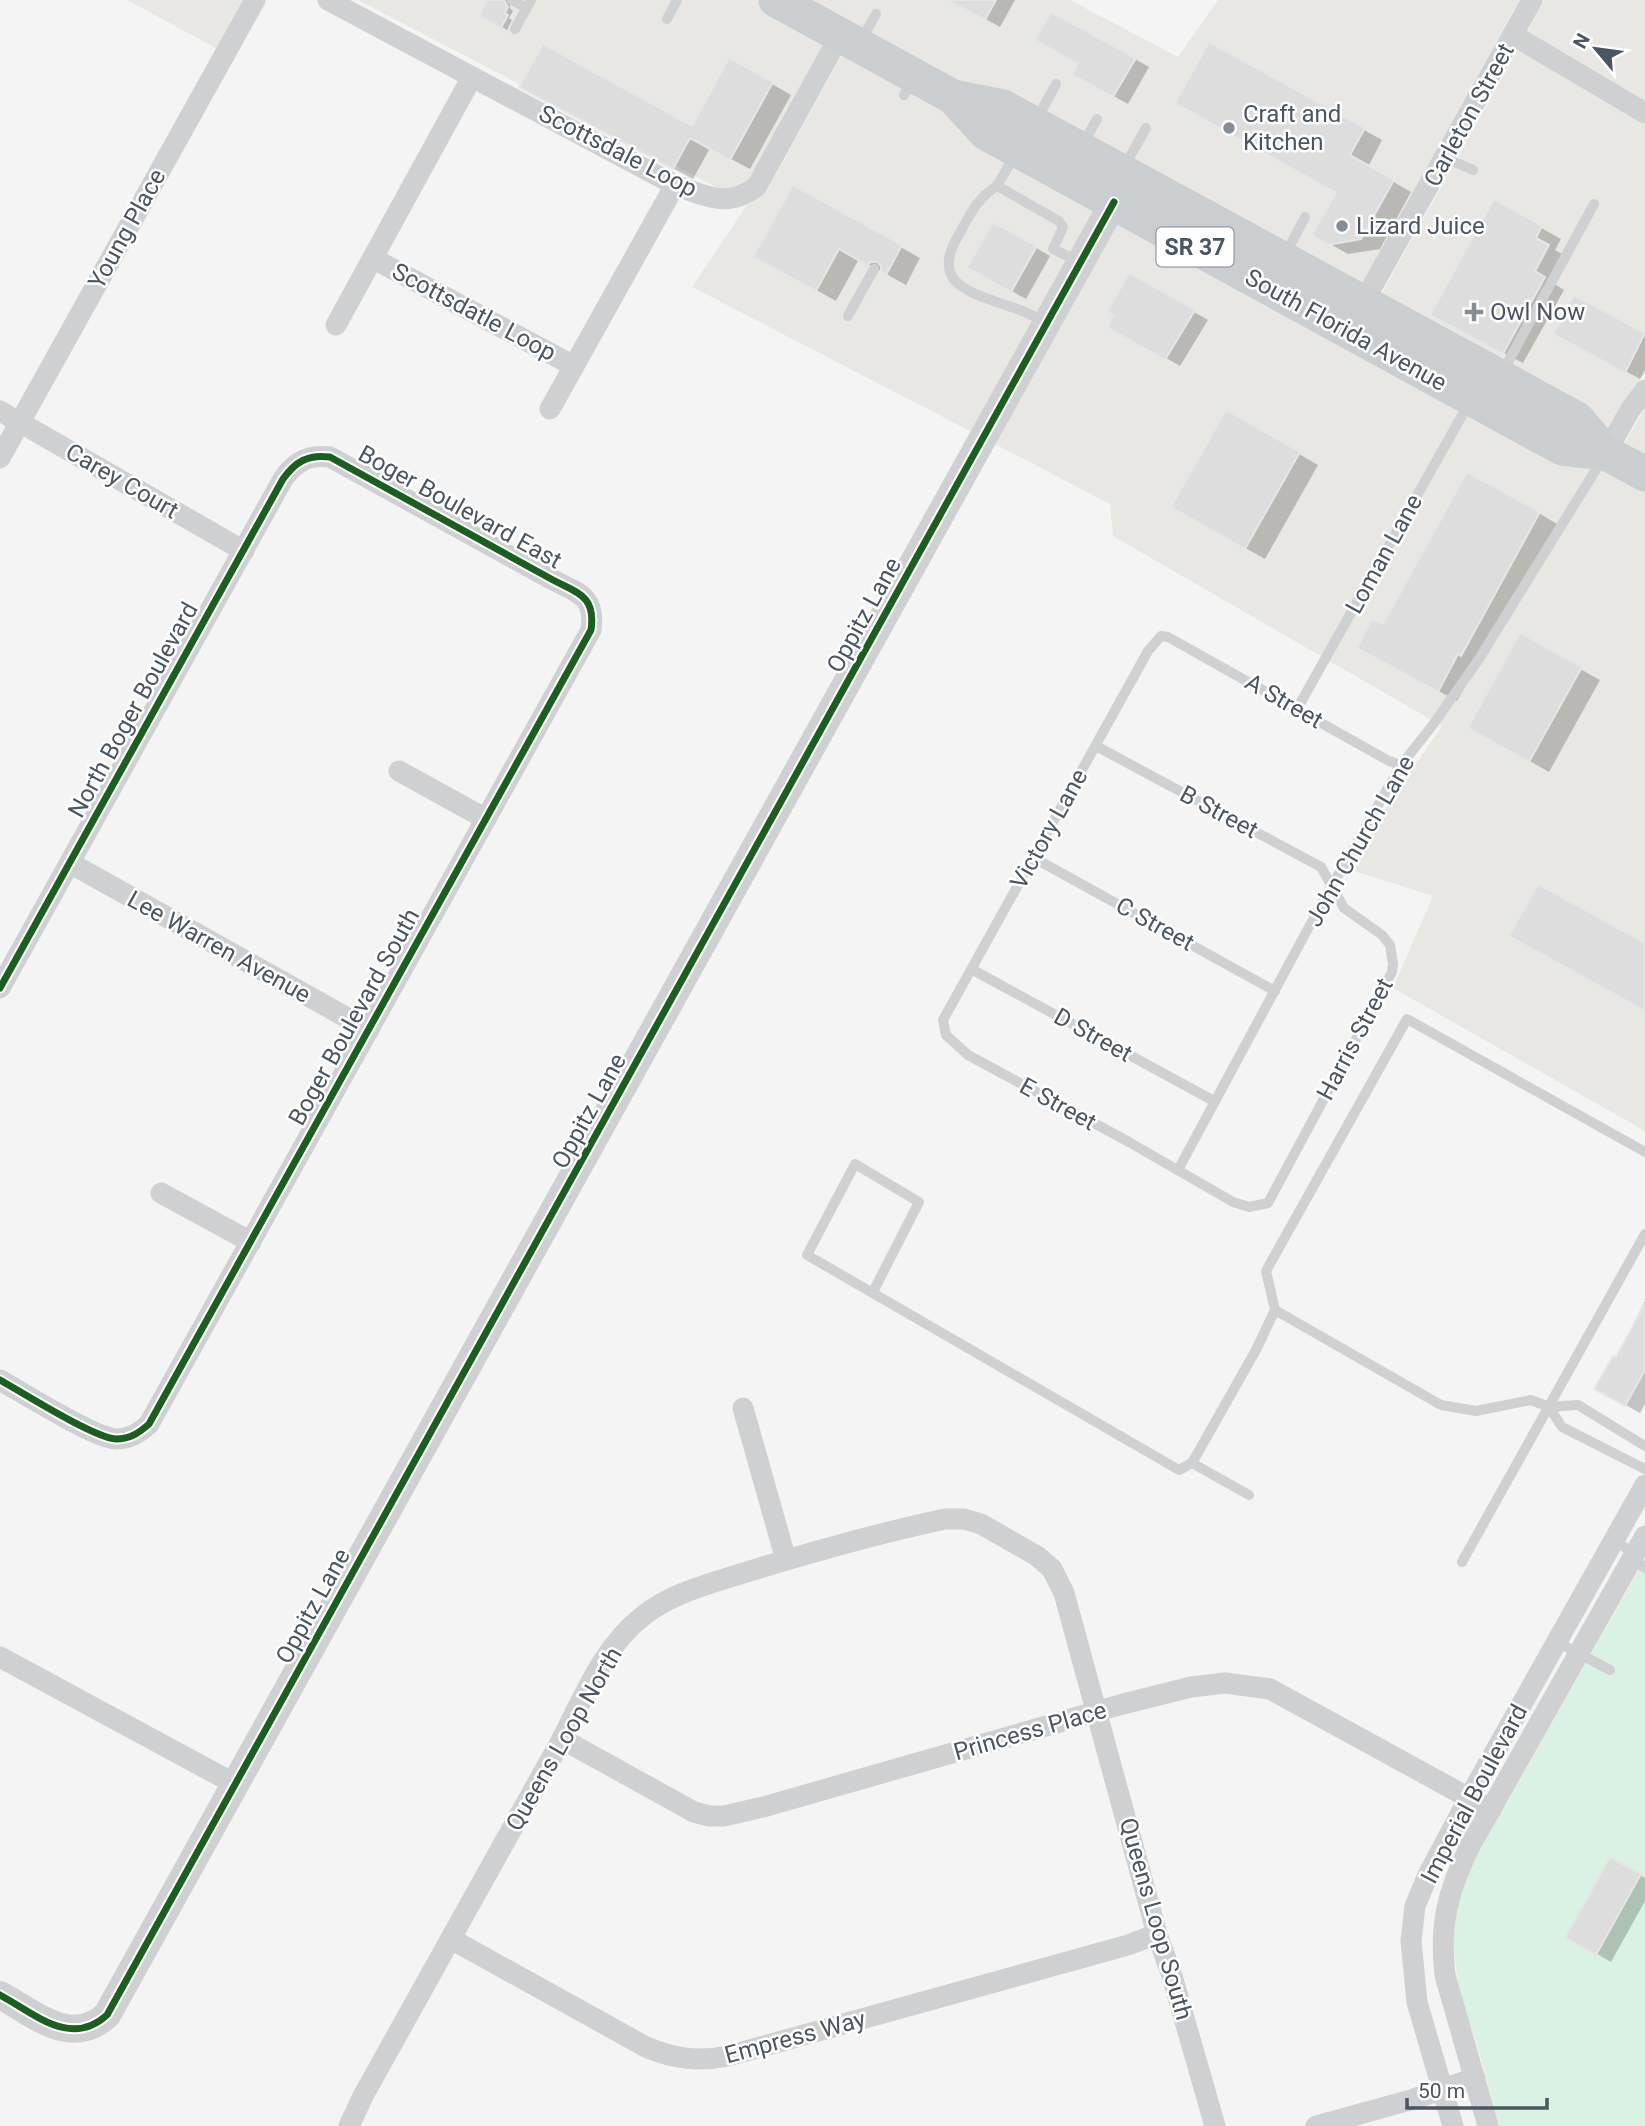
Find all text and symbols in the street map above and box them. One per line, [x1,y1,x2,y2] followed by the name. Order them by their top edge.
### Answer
[1561,14,1631,84] north arrow
[1568,30,1595,52] text: N
[1418,38,1520,191] street label: Carleton Street
[534,99,702,203] street label: Scottsdale Loop
[1243,100,1341,156] place label: Craft and Kitchen
[1221,120,1237,136] marker: Craft and Kitchen
[83,164,171,294] street label: Young Place
[1356,212,1485,240] place label: Lizard Juice
[1334,218,1350,234] marker: Lizard Juice
[1156,228,1234,266] road number: SR 37
[387,257,561,367] street label: Scottsdatle Loop
[1240,263,1452,397] street label: South Florida Avenue
[1490,298,1585,326] place label: Owl Now
[1464,302,1484,322] marker: Owl Now
[61,437,184,525] street label: Carey Court
[353,439,567,575] street label: Boger Boulevard East
[1340,490,1428,618] street label: Loman Lane
[821,553,907,677] street label: Oppitz Lane
[62,598,204,822] street label: North Boger Boulevard
[1240,668,1328,734] street label: A Street
[1300,750,1420,932] street label: John Church Lane
[1005,764,1093,894] street label: Victory Lane
[1175,780,1263,844] street label: B Street
[123,885,315,1009] street label: Lee Warren Avenue
[1111,891,1199,957] street label: C Street
[283,904,425,1130] street label: Boger Boulevard South
[1311,973,1399,1105] street label: Harris Street
[1049,1002,1137,1068] street label: D Street
[546,1049,632,1173] street label: Oppitz Lane
[1015,1072,1101,1136] street label: E Street
[270,1544,356,1668] street label: Oppitz Lane
[500,1642,628,1836] street label: Queens Loop North
[950,1696,1110,1766] street label: Princess Place
[1415,1700,1533,1888] street label: Imperial Boulevard
[1114,1815,1198,2023] street label: Queens Loop South
[722,2005,869,2069] street label: Empress Way
[1407,2066,1547,2110] scale bar
[1418,2079,1465,2103] text: 50 m

